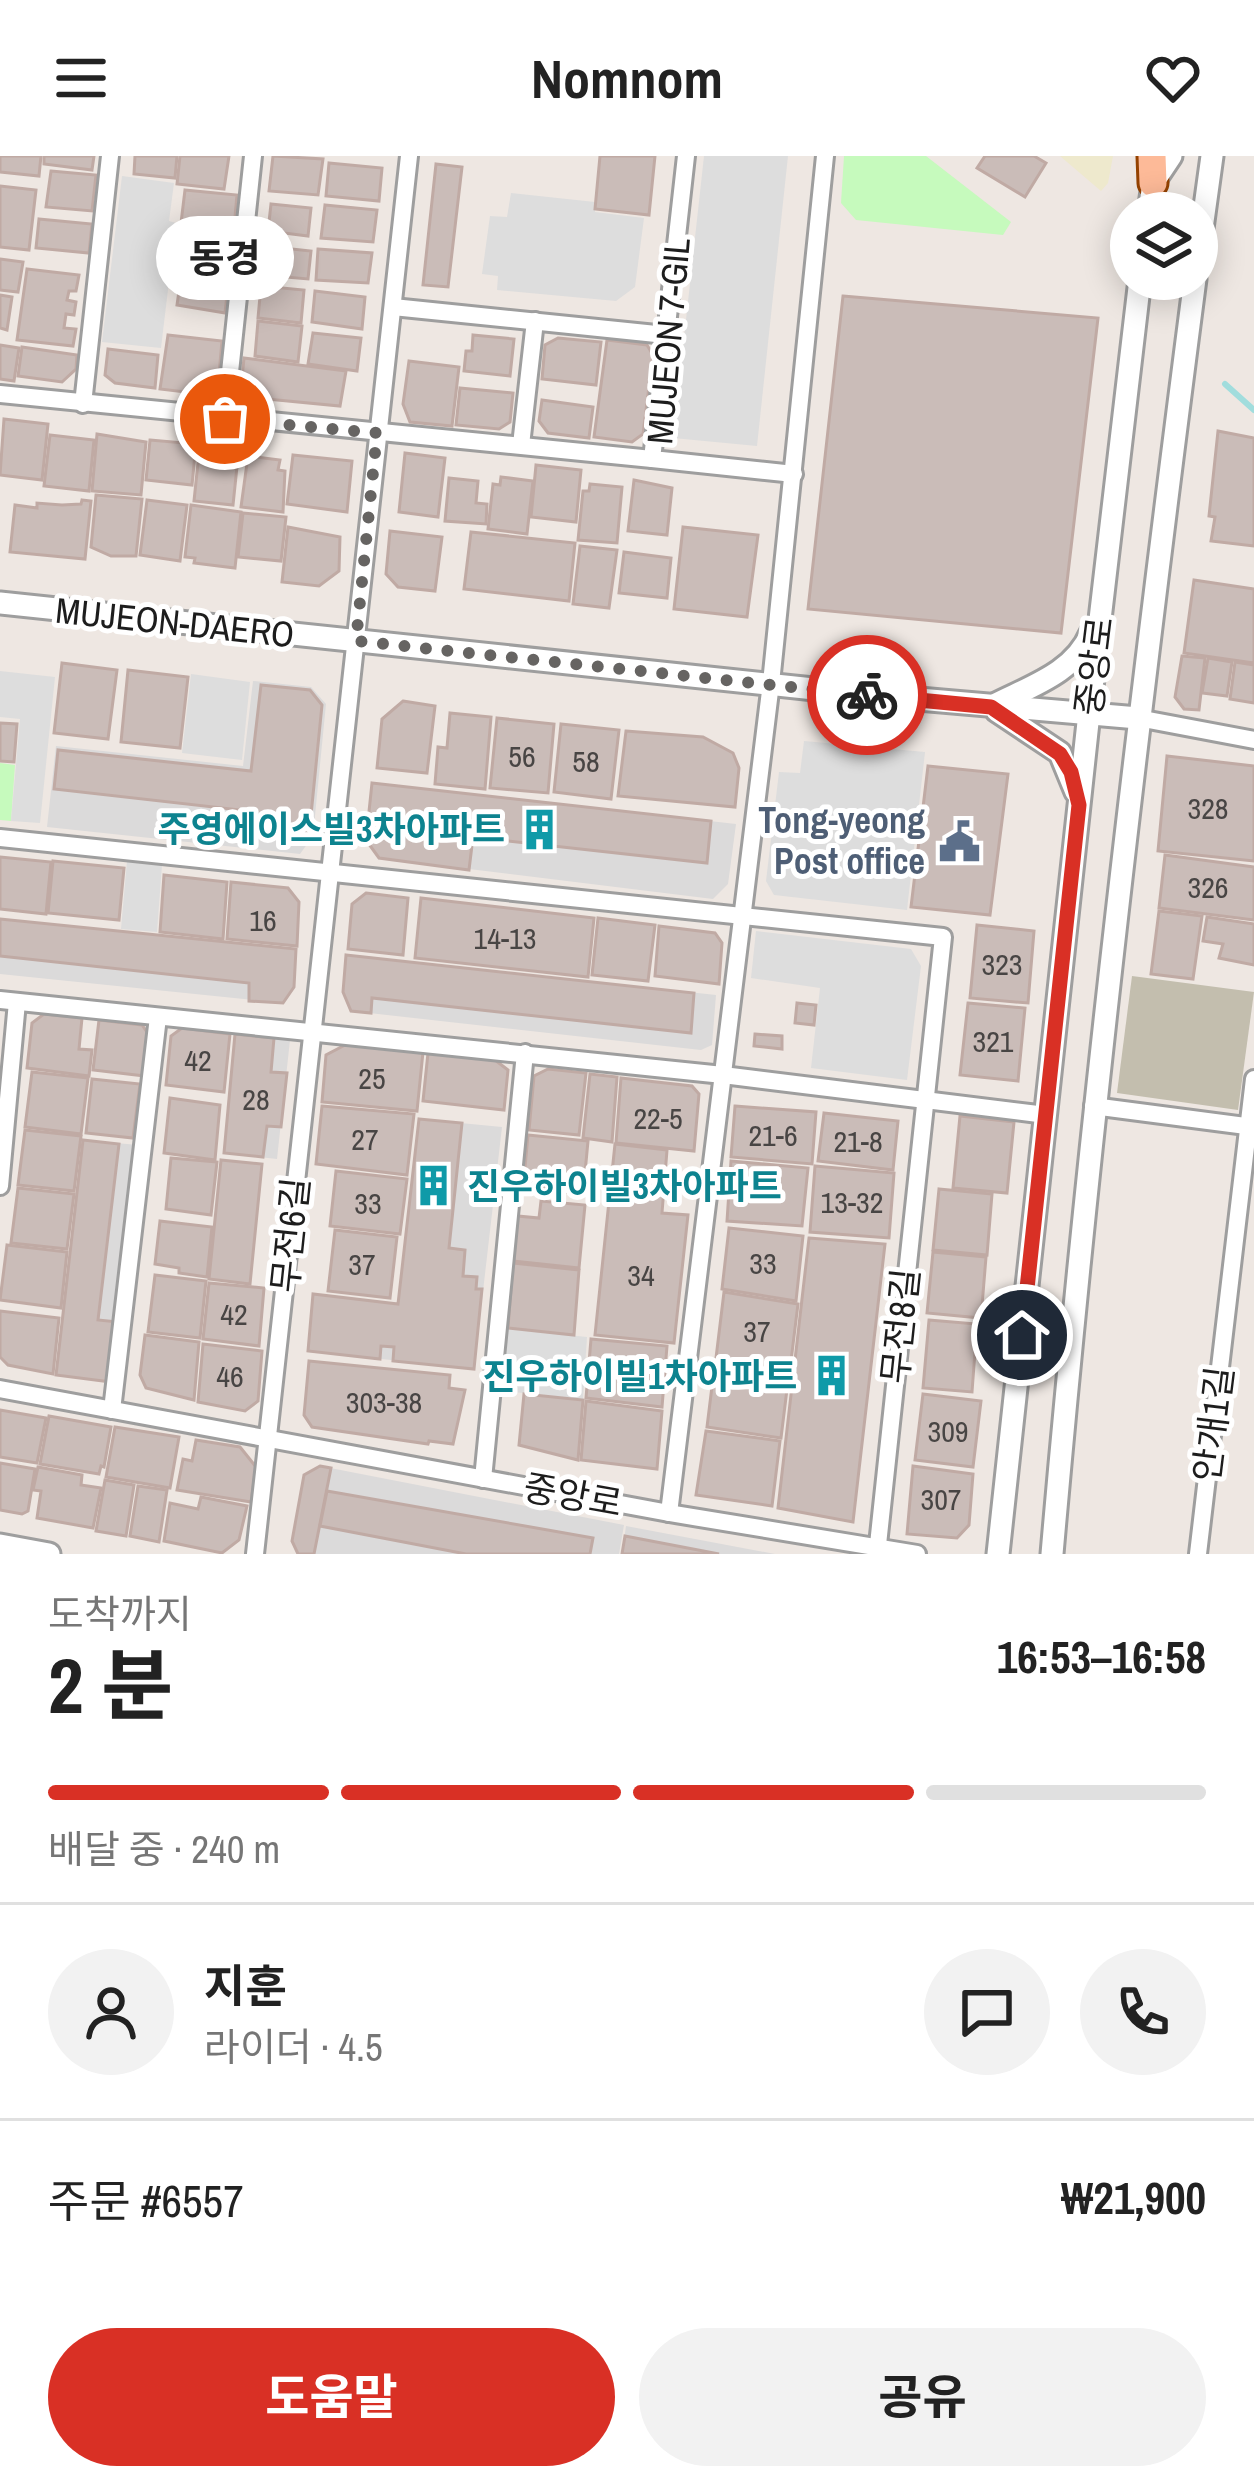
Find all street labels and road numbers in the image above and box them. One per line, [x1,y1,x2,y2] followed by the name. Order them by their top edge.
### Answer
[635,236,701,446] street label: MUJEON 7-GIL
[53,586,297,658] street label: MUJEON-DAERO
[1064,614,1124,718] street label: 중앙로
[260,1175,320,1295] street label: 무전6길
[870,1266,930,1386] street label: 무전8길
[1182,1364,1244,1484] street label: 안개1길
[520,1463,626,1527] street label: 중앙로

